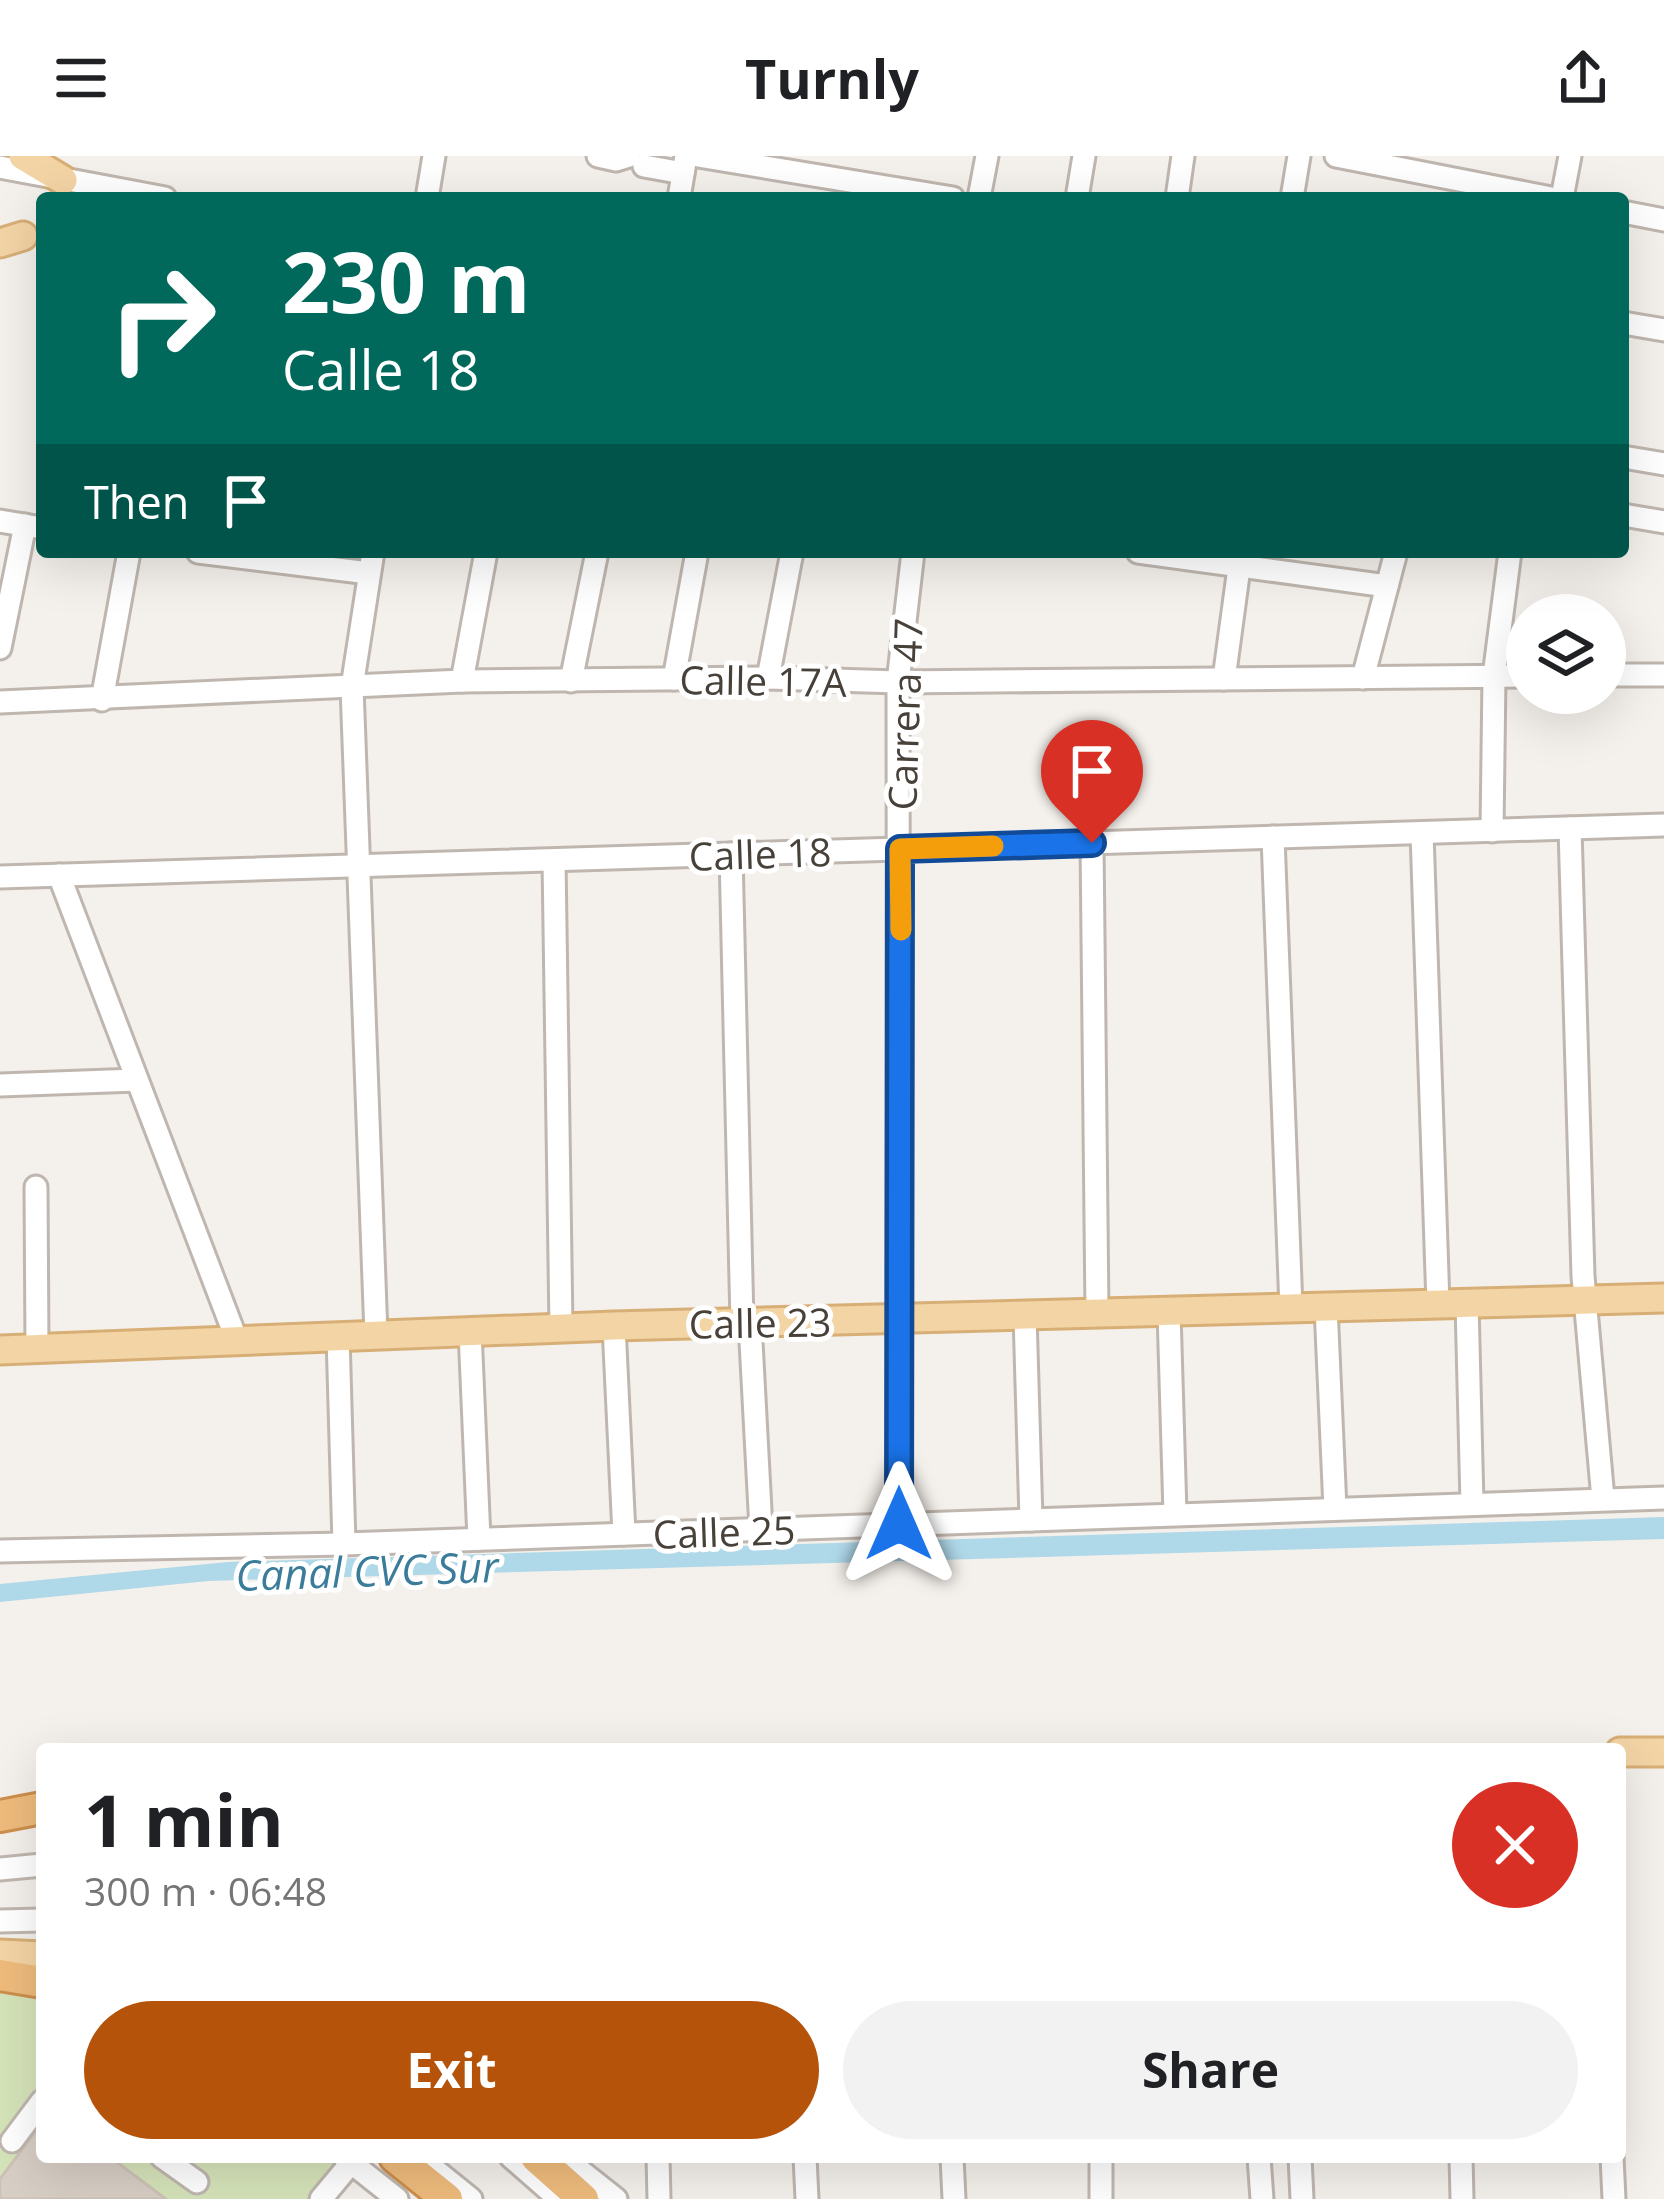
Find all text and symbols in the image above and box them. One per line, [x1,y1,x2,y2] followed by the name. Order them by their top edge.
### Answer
[745,41,919,115] text: Turnly
[48,45,114,111] icon: menu
[1550,45,1616,111] icon: share
[282,223,530,338] text: 230 m
[84,240,240,396] icon: right
[282,332,479,406] text: Calle 18
[213,468,279,534] icon: arrive
[84,471,189,532] text: Then
[1506,594,1626,714] map controls
[1506,594,1626,714] button: layers
[874,617,934,811] street label: Carrera 47
[679,652,847,708] street label: Calle 17A
[1041,720,1143,843] pin
[1059,738,1125,804] icon: arrive
[688,824,832,882] street label: Calle 18
[688,1294,832,1350] street label: Calle 23
[836,1461,962,1587] position arrow
[652,1502,796,1560] street label: Calle 25
[234,1537,501,1603] water label: Canal CVC Sur
[84,1770,284,1868] text: 1 min
[1452,1782,1578,1908] button: close
[84,1864,327,1917] text: 300 m · 06:48
[84,2001,819,2139] button: Exit
[843,2001,1578,2139] button: Share

